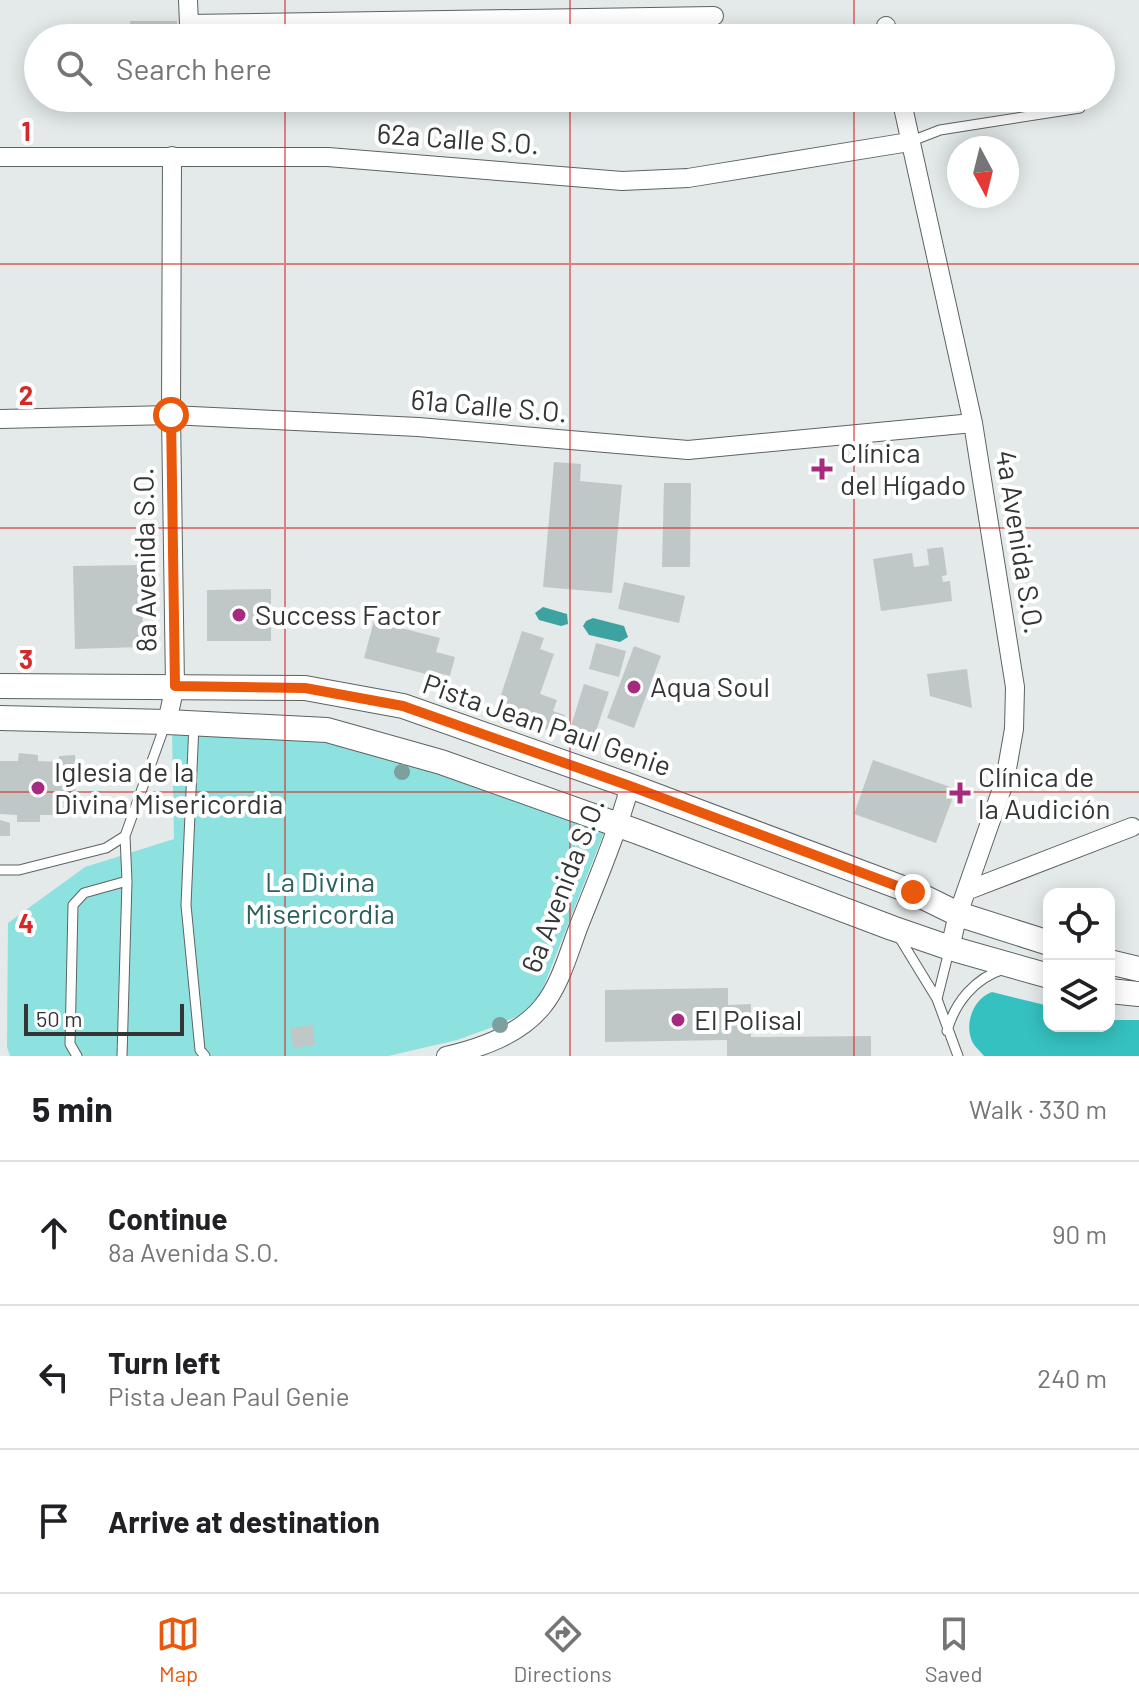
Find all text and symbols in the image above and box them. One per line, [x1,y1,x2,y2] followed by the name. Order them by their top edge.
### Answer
[24,24,1115,112] search box
[52,46,96,90] icon: search
[116,50,272,86] text: Search here
[21,115,31,146] text: 1
[376,115,540,161] street label: 62a Calle S.O.
[947,136,1019,208] north arrow
[19,379,33,410] text: 2
[409,381,569,429] street label: 61a Calle S.O.
[153,397,189,433] route start
[840,435,966,501] place label: Clínica del Hígado
[990,448,1052,636] street label: 4a Avenida S.O.
[811,458,833,480] marker: Clínica del Hígado
[125,467,163,653] street label: 8a Avenida S.O.
[255,597,441,631] place label: Success Factor
[230,606,248,624] marker: Success Factor
[19,643,33,674] text: 3
[419,666,676,782] street label: Pista Jean Paul Genie
[650,669,770,703] place label: Aqua Soul
[625,678,643,696] marker: Aqua Soul
[54,754,283,820] place label: Iglesia de la Divina Misericordia
[978,759,1111,825] place label: Clínica de la Audición
[29,779,47,797] marker: Iglesia de la Divina Misericordia
[949,782,971,804] marker: Clínica de la Audición
[513,792,611,977] street label: 6a Avenida S.O.
[245,864,395,930] park label: La Divina Misericordia
[895,874,931,910] route end
[1043,888,1115,1032] map controls
[1043,888,1115,960] button: locate
[18,907,34,938] text: 4
[1043,960,1115,1032] button: layers
[24,1000,184,1036] scale bar
[694,1002,802,1036] place label: El Polisal
[36,1005,82,1031] text: 50 m
[669,1011,687,1029] marker: El Polisal
[32,1088,113,1129] text: 5 min
[969,1093,1107,1124] text: Walk · 330 m
[108,1200,228,1236] text: Continue
[32,1211,76,1255] icon: ahead
[1052,1218,1107,1249] text: 90 m
[108,1236,279,1267] text: 8a Avenida S.O.
[108,1344,221,1380] text: Turn left
[32,1355,76,1399] icon: left
[1037,1362,1107,1393] text: 240 m
[108,1380,350,1411] text: Pista Jean Paul Genie
[32,1499,76,1543] icon: arrive
[108,1503,380,1539] text: Arrive at destination
[156,1612,200,1686] tab: Map
[513,1612,612,1686] tab: Directions
[925,1612,982,1686] tab: Saved

